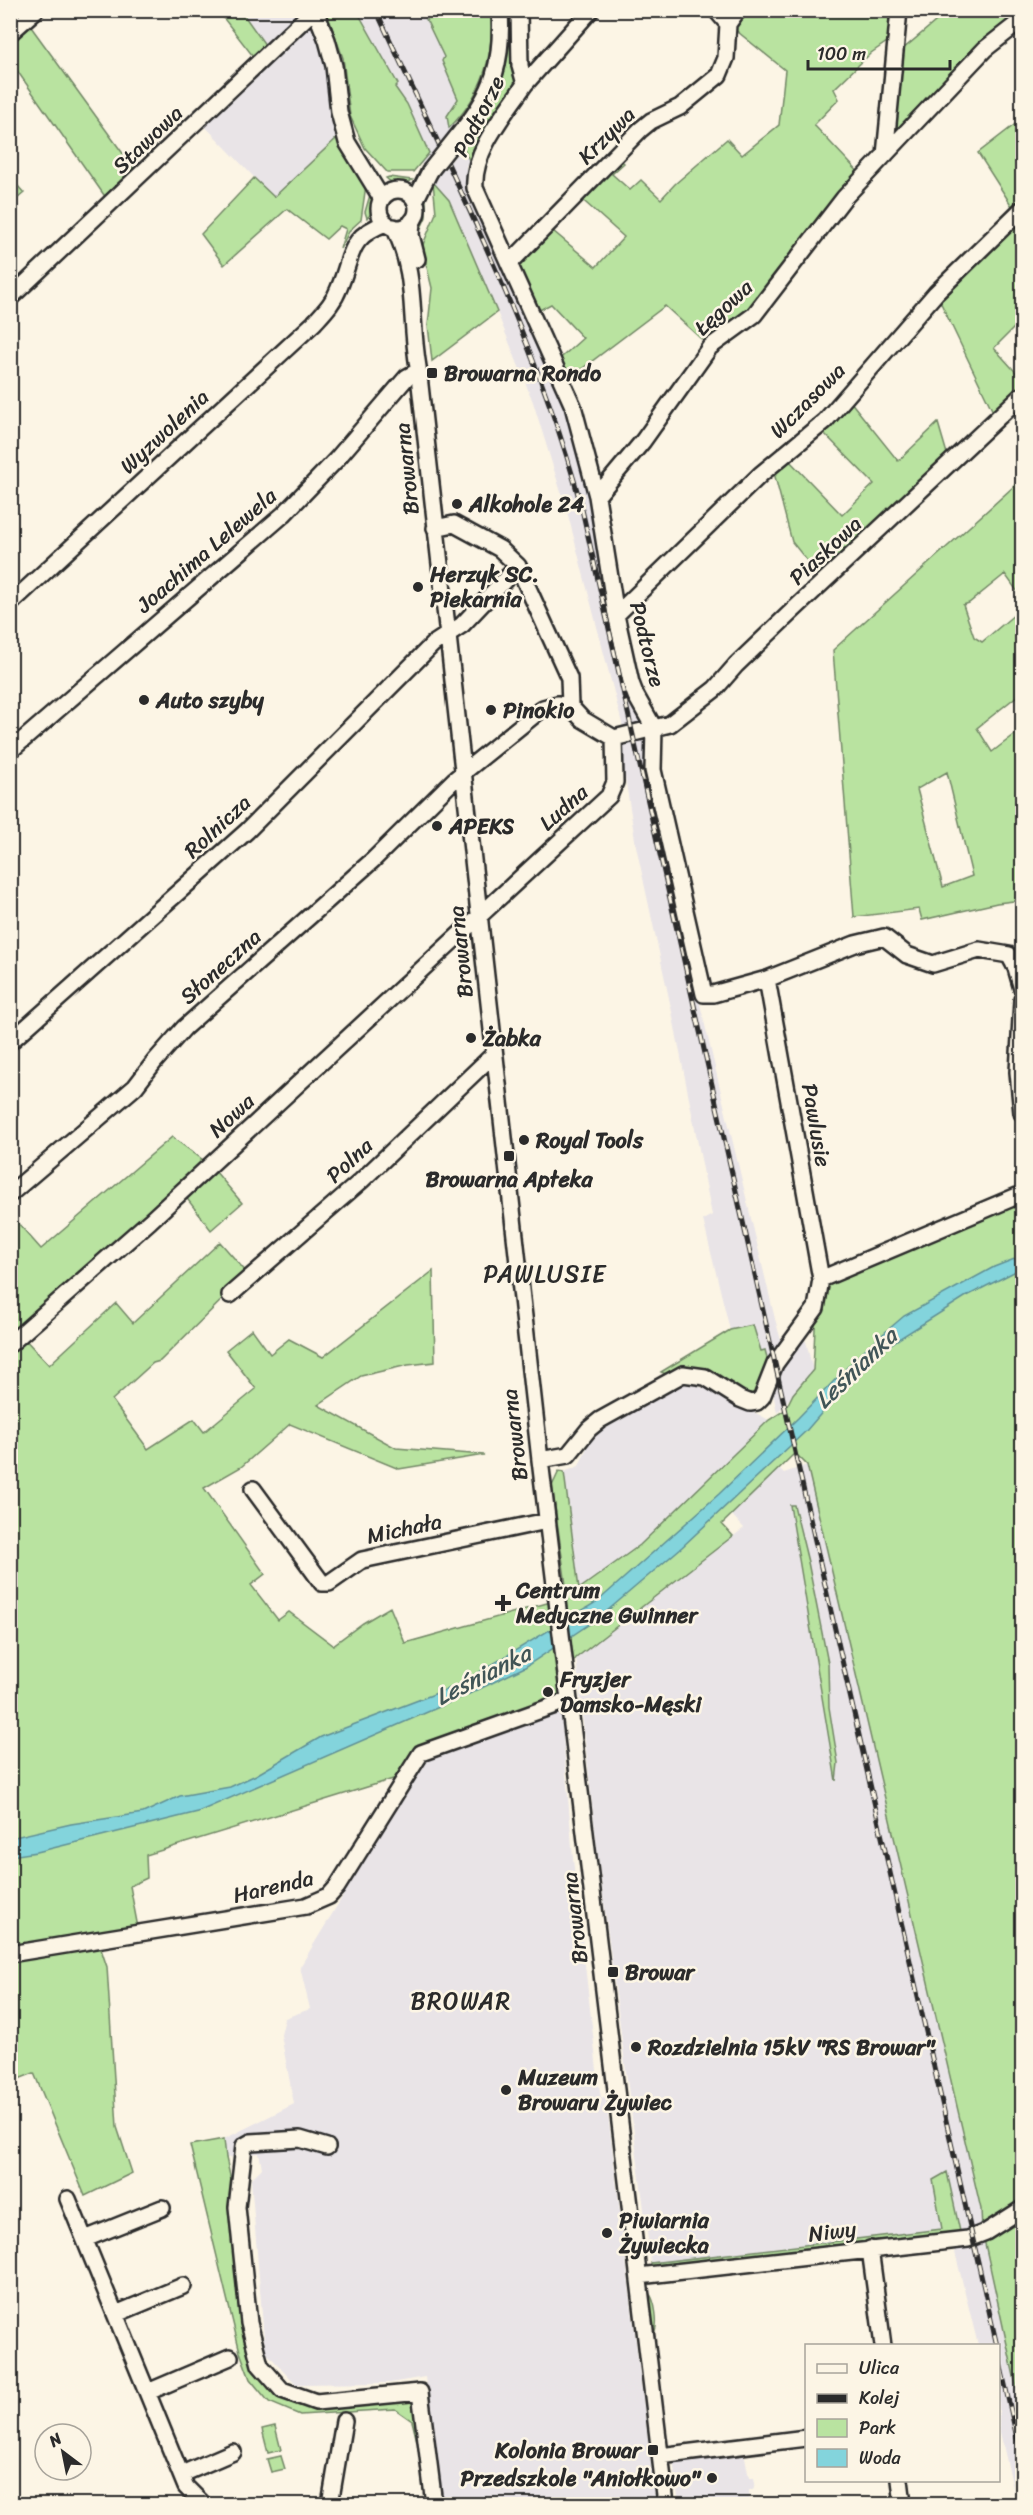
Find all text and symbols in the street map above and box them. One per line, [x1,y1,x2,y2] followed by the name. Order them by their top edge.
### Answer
[808,33,950,71] scale bar
[817,38,866,70] text: 100 m
[441,68,516,164] street label: Podtorze
[102,95,192,184] street label: Stawowa
[568,97,645,174] street label: Krzywa
[684,269,763,346] street label: Łęgowa
[760,353,855,448] street label: Wczasowa
[444,354,602,393] place label: Browarna Rondo
[425,366,439,380] marker: Browarna Rondo
[110,379,219,484] street label: Wyzwolenia
[382,421,431,517] street label: Browarna
[126,477,287,624] street label: Joachima Lelewela
[468,485,585,524] place label: Alkohole 24
[450,497,464,511] marker: Alkohole 24
[779,506,871,595] street label: Piaskowa
[429,555,539,619] place label: Herzyk SC. Piekarnia
[411,580,425,594] marker: Herzyk SC. Piekarnia
[618,597,677,691] street label: Podtorze
[155,681,264,720] place label: Auto szyby
[503,691,575,730] place label: Pinokio
[137,693,151,707] marker: Auto szyby
[484,703,498,717] marker: Pinokio
[529,773,598,841] street label: Ludna
[174,784,260,868] street label: Rolnicza
[448,807,514,846] place label: APEKS
[430,819,444,833] marker: APEKS
[436,904,485,1000] street label: Browarna
[170,919,270,1014] street label: Słoneczna
[482,1019,542,1058] place label: Żabka
[464,1031,478,1045] marker: Żabka
[790,1080,843,1170] street label: Pawlusie
[199,1082,265,1148] street label: Nowa
[535,1121,644,1160] place label: Royal Tools
[316,1127,383,1193] street label: Polna
[517,1133,531,1147] marker: Royal Tools
[502,1149,516,1163] marker: Browarna Apteka
[426,1160,593,1199] place label: Browarna Apteka
[483,1253,607,1295] district label: PAWLUSIE
[804,1315,909,1419] water label: Leśnianka
[490,1387,539,1483] street label: Browarna
[363,1502,445,1555] street label: Michała
[515,1571,700,1635] place label: Centrum Medyczne Gwinner
[494,1594,512,1612] marker: Centrum Medyczne Gwinner
[427,1632,541,1717] water label: Leśnianka
[559,1660,702,1724] place label: Fryzjer Damsko-Męski
[541,1685,555,1699] marker: Fryzjer Damsko-Męski
[229,1858,317,1915] street label: Harenda
[550,1870,599,1966] street label: Browarna
[625,1953,696,1992] place label: Browar
[606,1965,620,1979] marker: Browar
[410,1980,512,2022] district label: BROWAR
[647,2028,936,2067] place label: Rozdzielnia 15kV "RS Browar"
[629,2040,643,2054] marker: Rozdzielnia 15kV "RS Browar"
[517,2058,673,2122] place label: Muzeum Browaru Żywiec
[499,2083,513,2097] marker: Muzeum Browaru Żywiec
[618,2201,710,2265] place label: Piwiarnia Żywiecka
[806,2209,859,2254] street label: Niwy
[600,2226,614,2240] marker: Piwiarnia Żywiecka
[805,2344,1000,2482] legend
[859,2352,900,2384] text: Ulica
[859,2382,899,2414] text: Kolej
[859,2412,896,2444] text: Park
[33,2422,93,2482] north arrow
[42,2424,68,2455] text: N
[494,2431,643,2470] place label: Kolonia Browar
[859,2442,902,2474] text: Woda
[646,2443,660,2457] marker: Kolonia Browar
[460,2459,702,2498] place label: Przedszkole "Aniołkowo"
[705,2471,719,2485] marker: Przedszkole "Aniołkowo"

